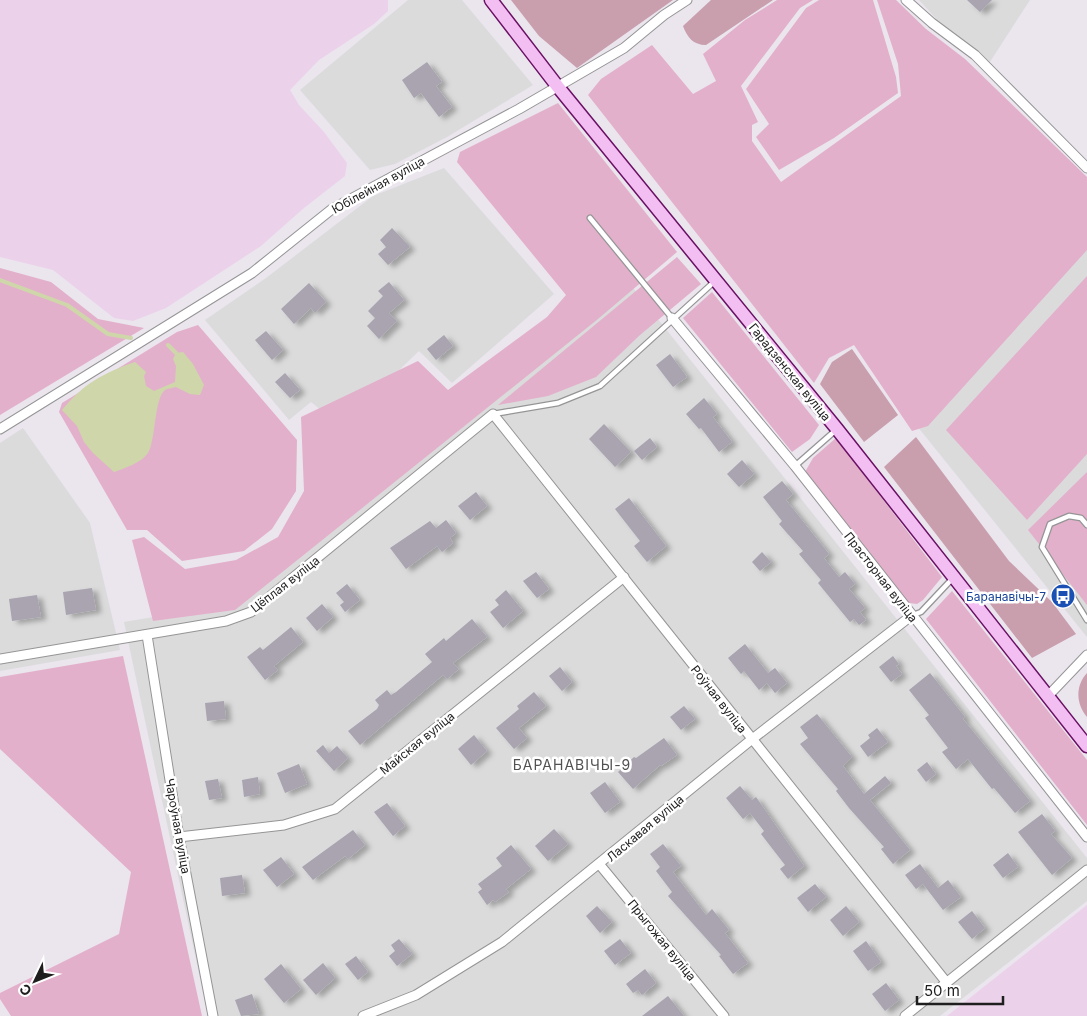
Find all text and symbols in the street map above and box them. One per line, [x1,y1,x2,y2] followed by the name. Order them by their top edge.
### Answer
[329,153,427,217] street label: Юбілейная вуліца
[746,320,834,424] street label: Гарадзенская вуліца
[841,529,921,625] street label: Прасторная вуліца
[248,553,322,615] street label: Цёплая вуліца
[1050,583,1076,609] bus stop icon: Баранавічы-7
[966,589,1046,604] place label: Баранавічы-7
[688,662,750,736] street label: Роўная вуліца
[377,708,457,778] street label: Майская вуліца
[513,756,631,773] district label: БАРАНАВІЧЫ-9
[162,777,194,875] street label: Чароўная вуліца
[603,791,687,865] street label: Ласкавая вуліца
[625,896,699,984] street label: Прыгожая вуліца
[10,956,60,1006] north arrow
[917,974,1003,1006] scale bar
[15,981,35,1000] text: С
[924,981,960,1000] text: 50 m

